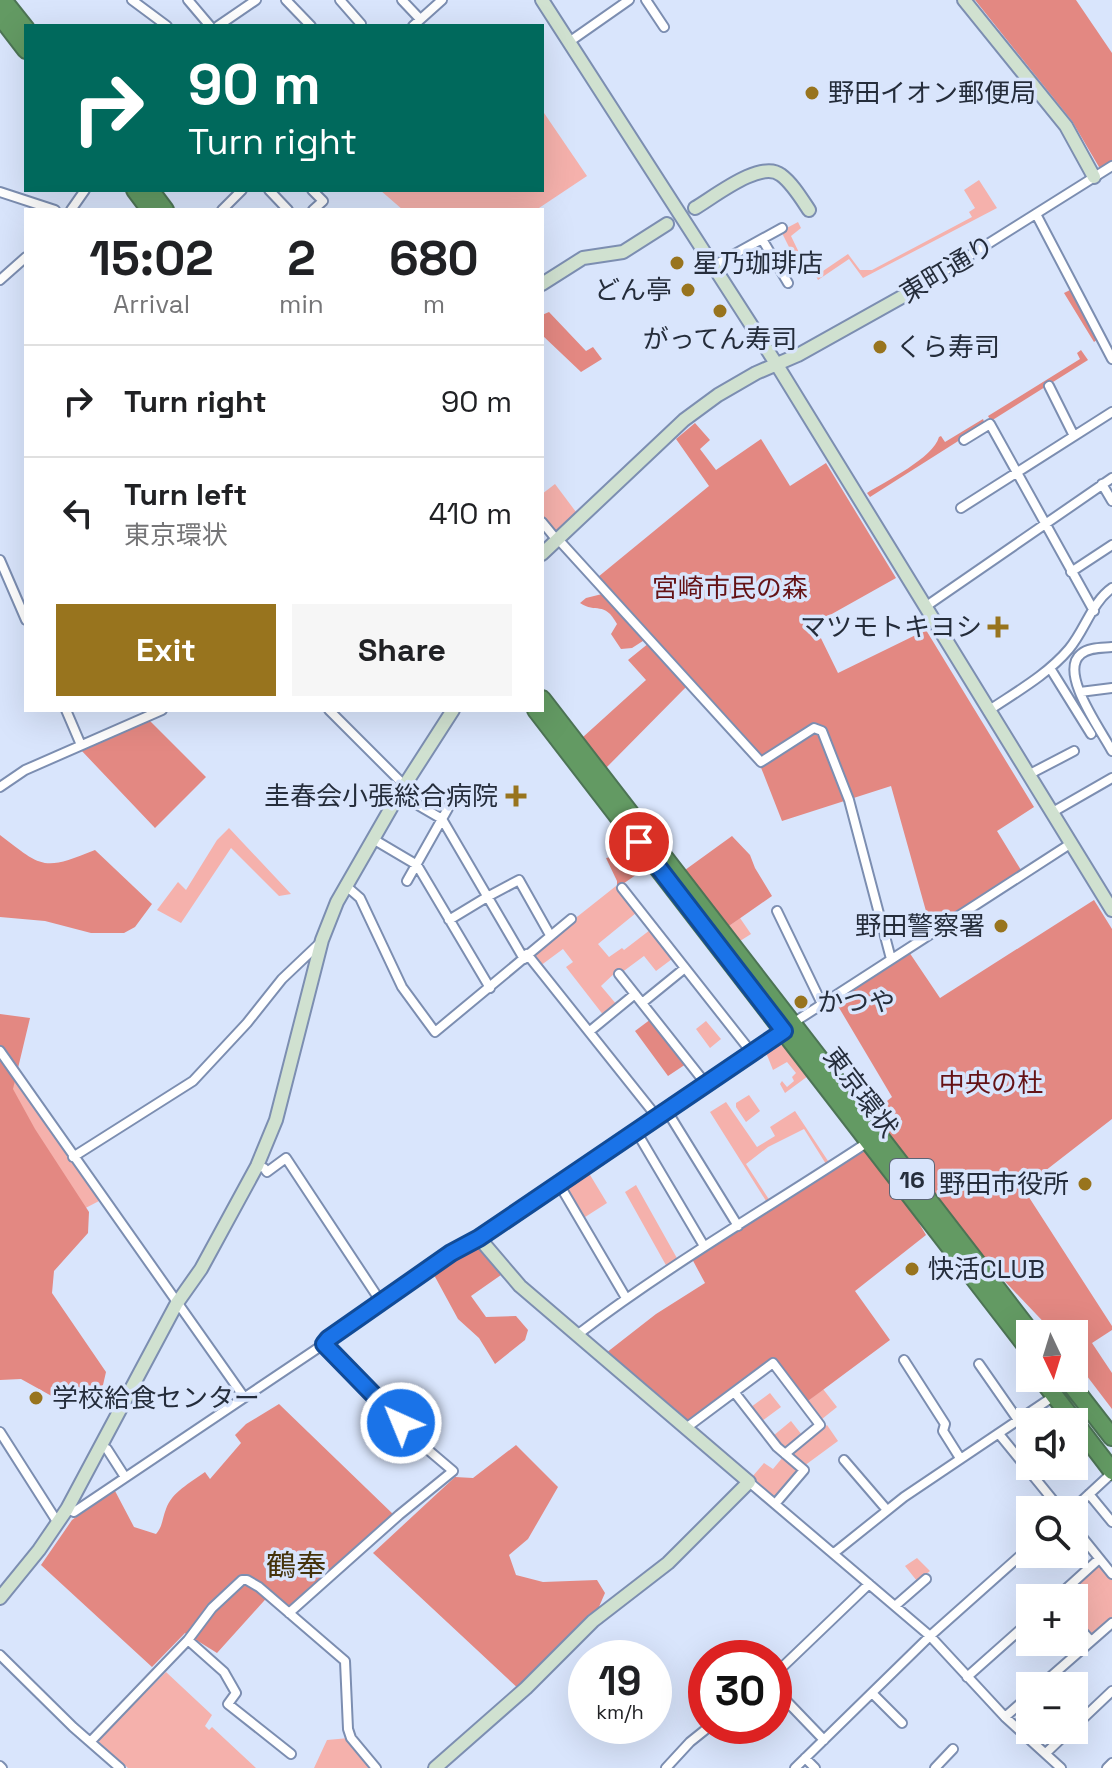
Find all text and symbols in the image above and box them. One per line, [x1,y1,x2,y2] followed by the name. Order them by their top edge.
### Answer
[188,49,321,120] text: 90 m
[56,56,160,160] icon: right
[828,76,1036,110] place label: 野田イオン郵便局
[803,84,821,102] marker: 野田イオン郵便局
[188,119,357,165] text: Turn right
[89,228,214,289] text: 15:02
[287,228,316,289] text: 2
[389,228,479,289] text: 680
[894,228,1000,310] street label: 東町通り
[693,246,823,280] place label: 星乃珈琲店
[668,254,686,272] marker: 星乃珈琲店
[594,273,672,307] place label: どん亭
[679,281,697,299] marker: どん亭
[113,287,190,321] text: Arrival
[279,287,324,321] text: min
[423,287,445,321] text: m
[711,302,729,320] marker: がってん寿司
[643,322,797,356] place label: がってん寿司
[896,330,1000,364] place label: くら寿司
[871,338,889,356] marker: くら寿司
[56,379,100,423] icon: right
[124,382,267,421] text: Turn right
[441,382,512,421] text: 90 m
[124,475,247,514] text: Turn left
[56,491,100,535] icon: left
[429,494,512,533] text: 410 m
[124,518,228,552] text: 東京環状
[652,571,808,605] park label: 宮崎市民の森
[56,604,276,696] button: Exit
[292,604,512,696] button: Share
[800,610,982,644] place label: マツモトキヨシ
[989,618,1007,636] marker: マツモトキヨシ
[264,779,498,813] place label: 圭春会小張総合病院
[505,785,527,807] marker: 圭春会小張総合病院
[605,808,673,876] pin
[617,820,661,864] icon: arrive
[855,909,985,943] place label: 野田警察署
[992,917,1010,935] marker: 野田警察署
[817,985,895,1019] place label: かつや
[792,993,810,1011] marker: かつや
[816,1040,906,1144] street label: 東京環状
[939,1066,1043,1100] park label: 中央の杜
[890,1159,934,1199] road number: 16
[939,1167,1069,1201] place label: 野田市役所
[1076,1175,1094,1193] marker: 野田市役所
[928,1252,1045,1286] place label: 快活CLUB
[903,1260,921,1278] marker: 快活CLUB
[1016,1320,1088,1392] north arrow
[1016,1320,1088,1744] map controls
[52,1381,260,1415] place label: 学校給食センター
[359,1381,443,1465] position arrow
[27,1389,45,1407] marker: 学校給食センター
[1016,1408,1088,1480] button: sound
[1016,1496,1088,1568] button: search
[266,1546,326,1585] district label: 鶴奉
[1016,1584,1088,1656] button: +
[688,1640,792,1744] speed limit sign: 30
[599,1656,641,1707] text: 19
[1016,1672,1088,1744] button: −
[596,1699,644,1725] text: km/h

